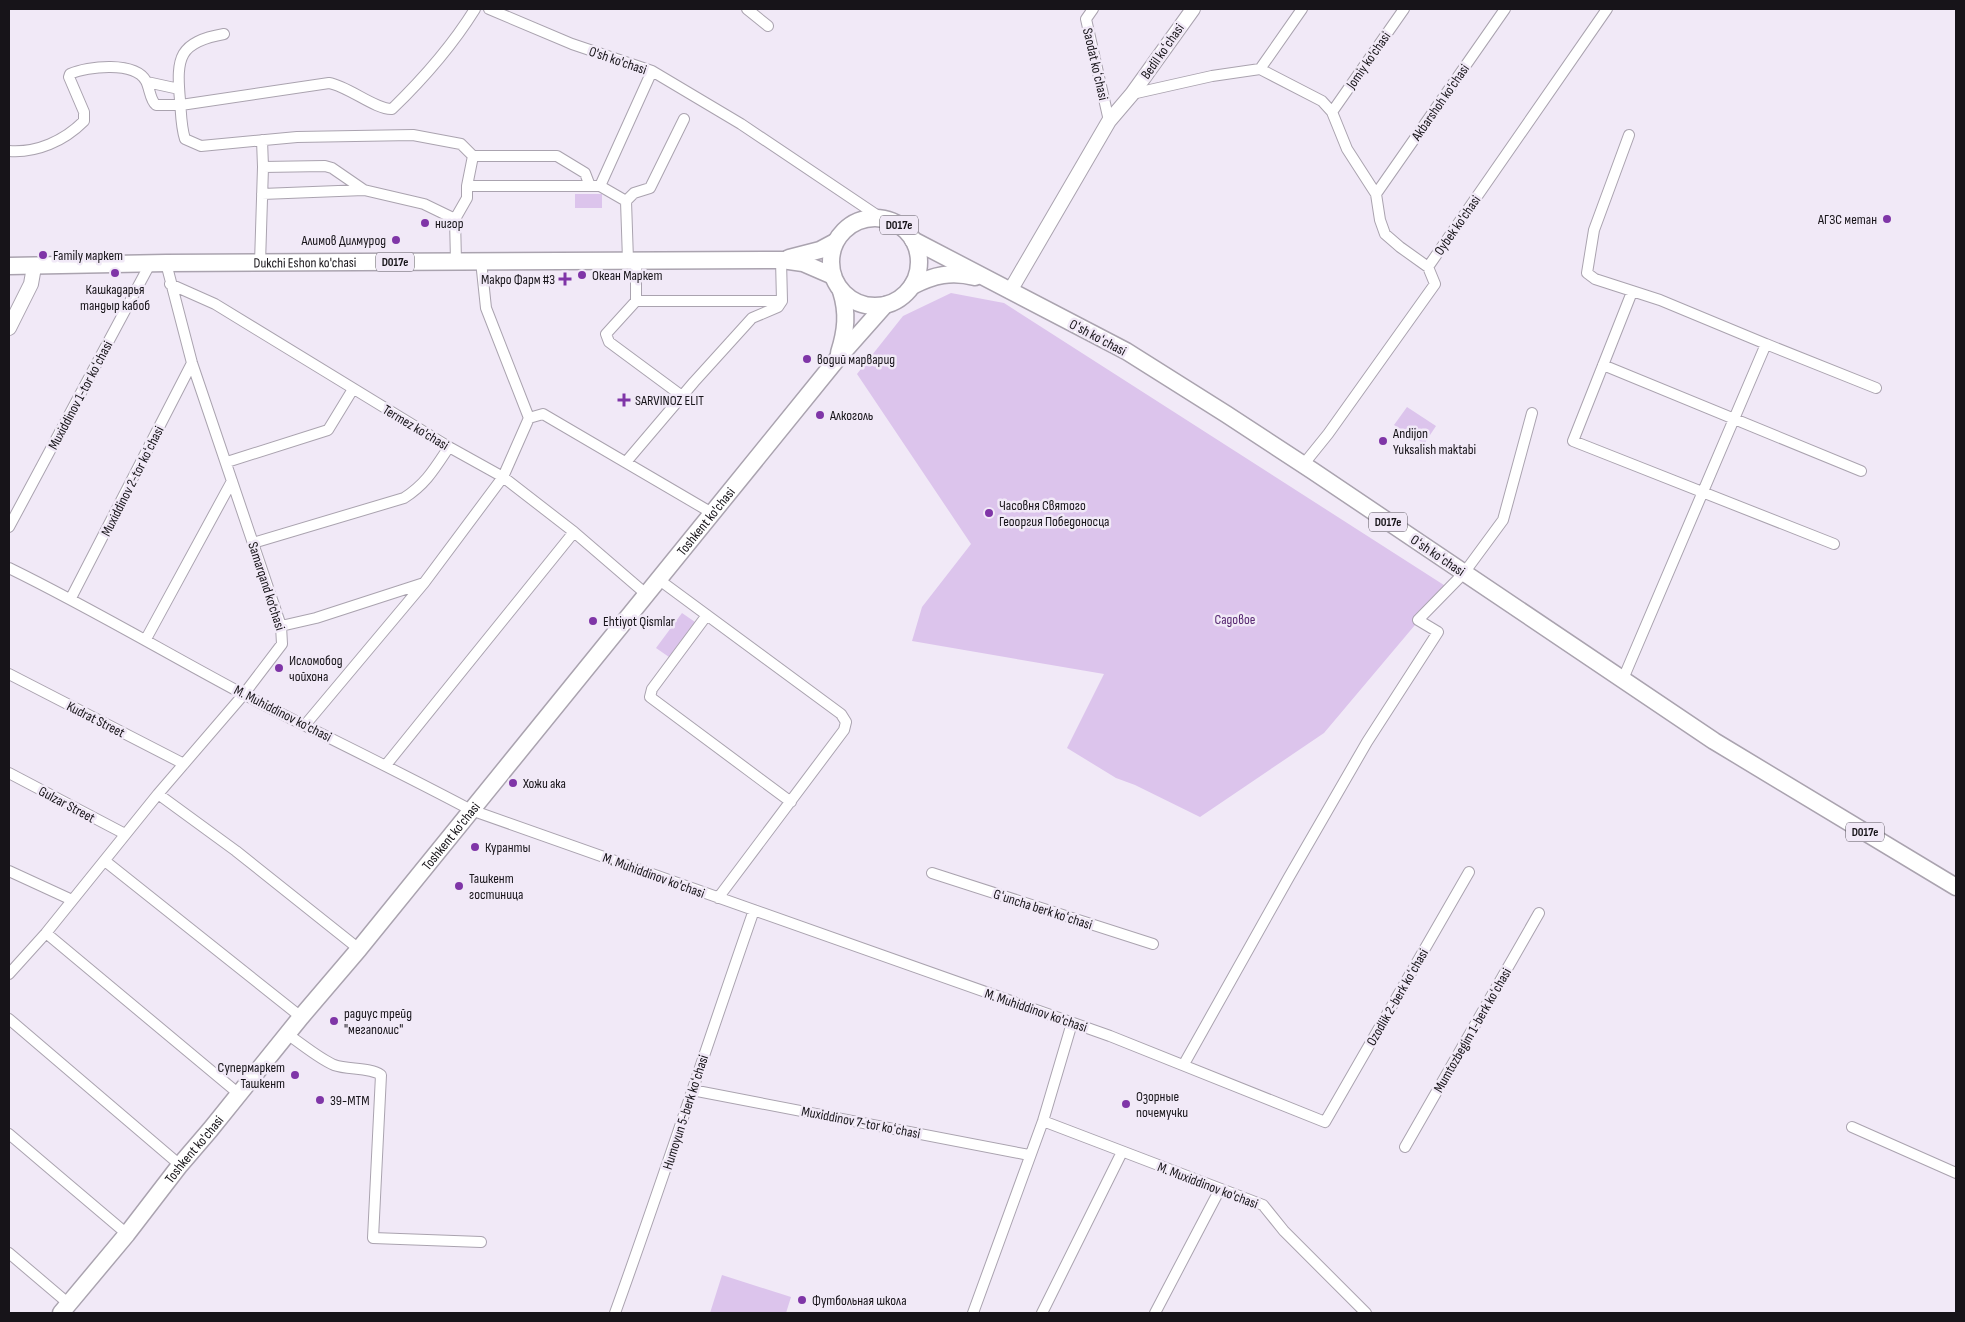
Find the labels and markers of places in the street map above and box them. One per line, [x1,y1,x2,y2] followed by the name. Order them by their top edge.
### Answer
[1817,211,1877,228] place label: АГЗС метан
[1881,213,1893,225] marker: АГЗС метан
[435,215,464,232] place label: нигор
[419,217,431,229] marker: нигор
[300,232,386,249] place label: Алимов Дилмурод
[390,234,402,246] marker: Алимов Дилмурод
[53,247,123,264] place label: Family маркет
[37,249,49,261] marker: Family маркет
[109,267,121,279] marker: Кашкадарья тандыр кабоб
[592,267,662,284] place label: Океан Маркет
[576,269,588,281] marker: Океан Маркет
[481,271,555,288] place label: Макро Фарм #3
[559,273,571,285] marker: Макро Фарм #3
[80,281,150,314] place label: Кашкадарья тандыр кабоб
[817,351,895,368] place label: водий марварид
[801,353,813,365] marker: водий марварид
[635,392,704,409] place label: SARVINOZ ELIT
[617,393,631,407] marker: SARVINOZ ELIT
[829,407,873,424] place label: Алкоголь
[814,409,826,421] marker: Алкоголь
[1392,425,1476,458] place label: Andijon Yuksalish maktabi
[1377,435,1389,447] marker: Andijon Yuksalish maktabi
[999,497,1109,530] place label: Часовня Святого Геооргия Победоносца
[983,507,995,519] marker: Часовня Святого Геооргия Победоносца
[603,613,675,630] place label: Ehtiyot Qismlar
[587,615,599,627] marker: Ehtiyot Qismlar
[289,652,343,685] place label: Исломобод чойхона
[273,662,285,674] marker: Исломобод чойхона
[522,775,566,792] place label: Хожи ака
[507,777,519,789] marker: Хожи ака
[485,839,530,856] place label: Куранты
[469,841,481,853] marker: Куранты
[469,870,523,903] place label: Ташкент гостиница
[453,880,465,892] marker: Ташкент гостиница
[344,1005,412,1038] place label: радиус трейд "мегаполис"
[328,1015,340,1027] marker: радиус трейд "мегаполис"
[218,1059,285,1092] place label: Супермаркет Ташкент
[289,1069,301,1081] marker: Супермаркет Ташкент
[1136,1088,1188,1121] place label: Озорные почемучки
[330,1092,370,1109] place label: 39-MTM
[314,1094,326,1106] marker: 39-MTM
[1120,1098,1132,1110] marker: Озорные почемучки
[812,1292,907,1309] place label: Футбольная школа
[796,1294,808,1306] marker: Футбольная школа

